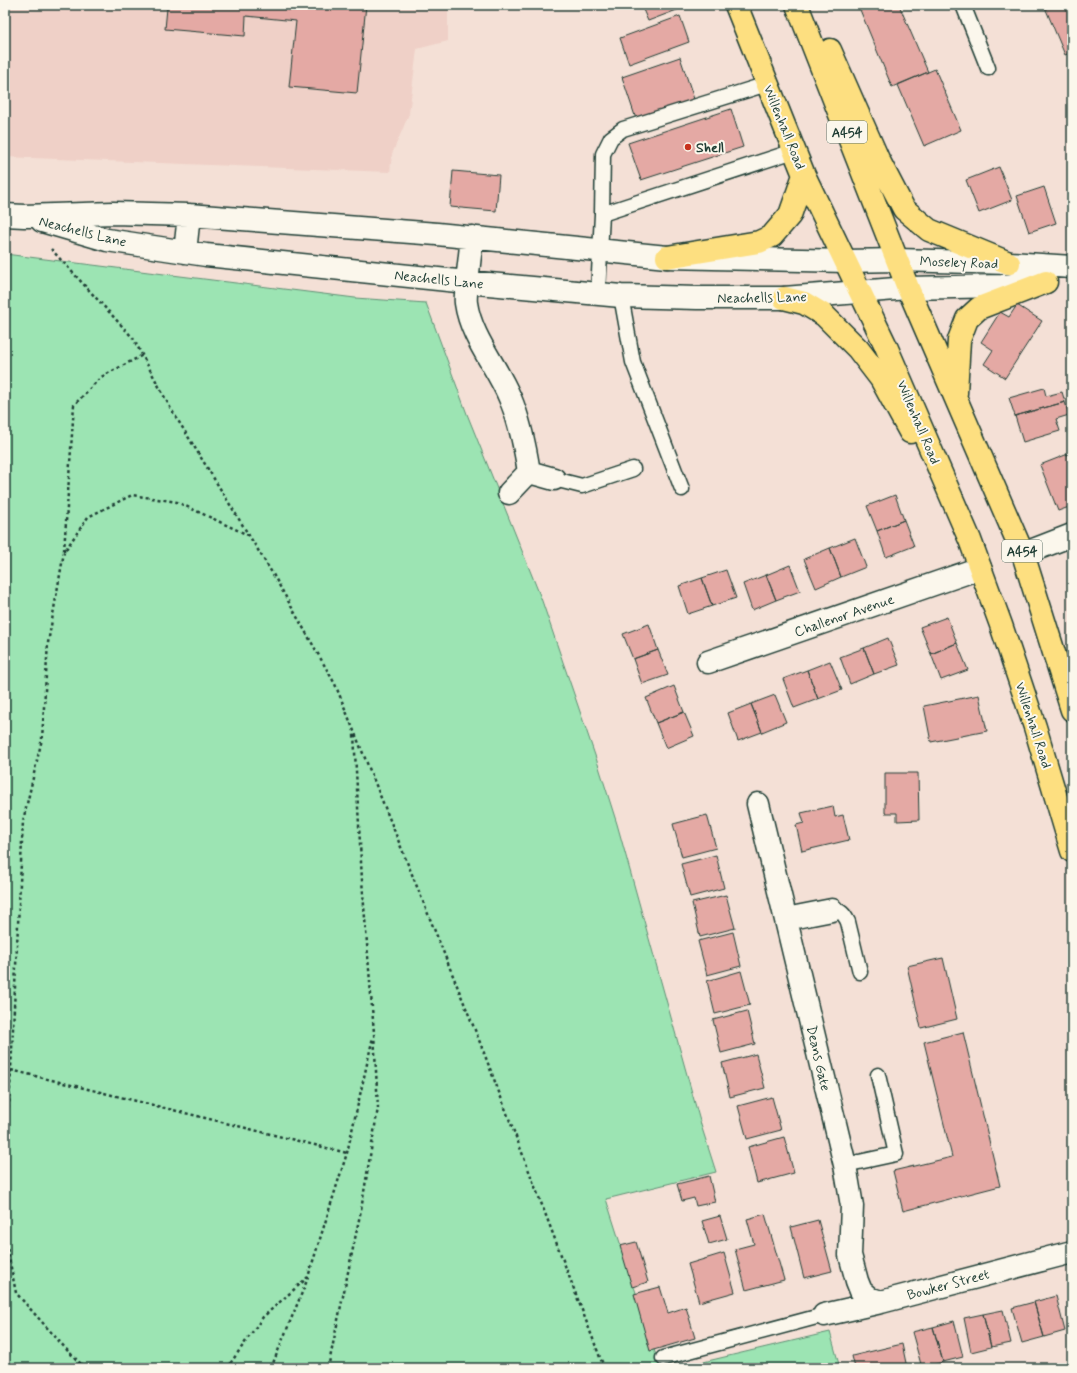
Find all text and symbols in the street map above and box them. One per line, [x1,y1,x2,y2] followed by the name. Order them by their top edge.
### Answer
[759,82,809,172] street label: Willenhall Road
[827,121,867,143] road number: A454
[696,139,724,157] place label: Shell
[683,142,693,152] marker: Shell
[37,212,128,252] street label: Neachells Lane
[919,253,999,273] street label: Moseley Road
[393,266,484,294] street label: Neachells Lane
[717,288,807,308] street label: Neachells Lane
[892,378,944,467] street label: Willenhall Road
[1002,540,1042,562] road number: A454
[792,590,897,641] street label: Challenor Avenue
[1011,680,1055,771] street label: Willenhall Road
[802,1024,834,1093] street label: Deans Gate
[905,1265,991,1305] street label: Bowker Street

